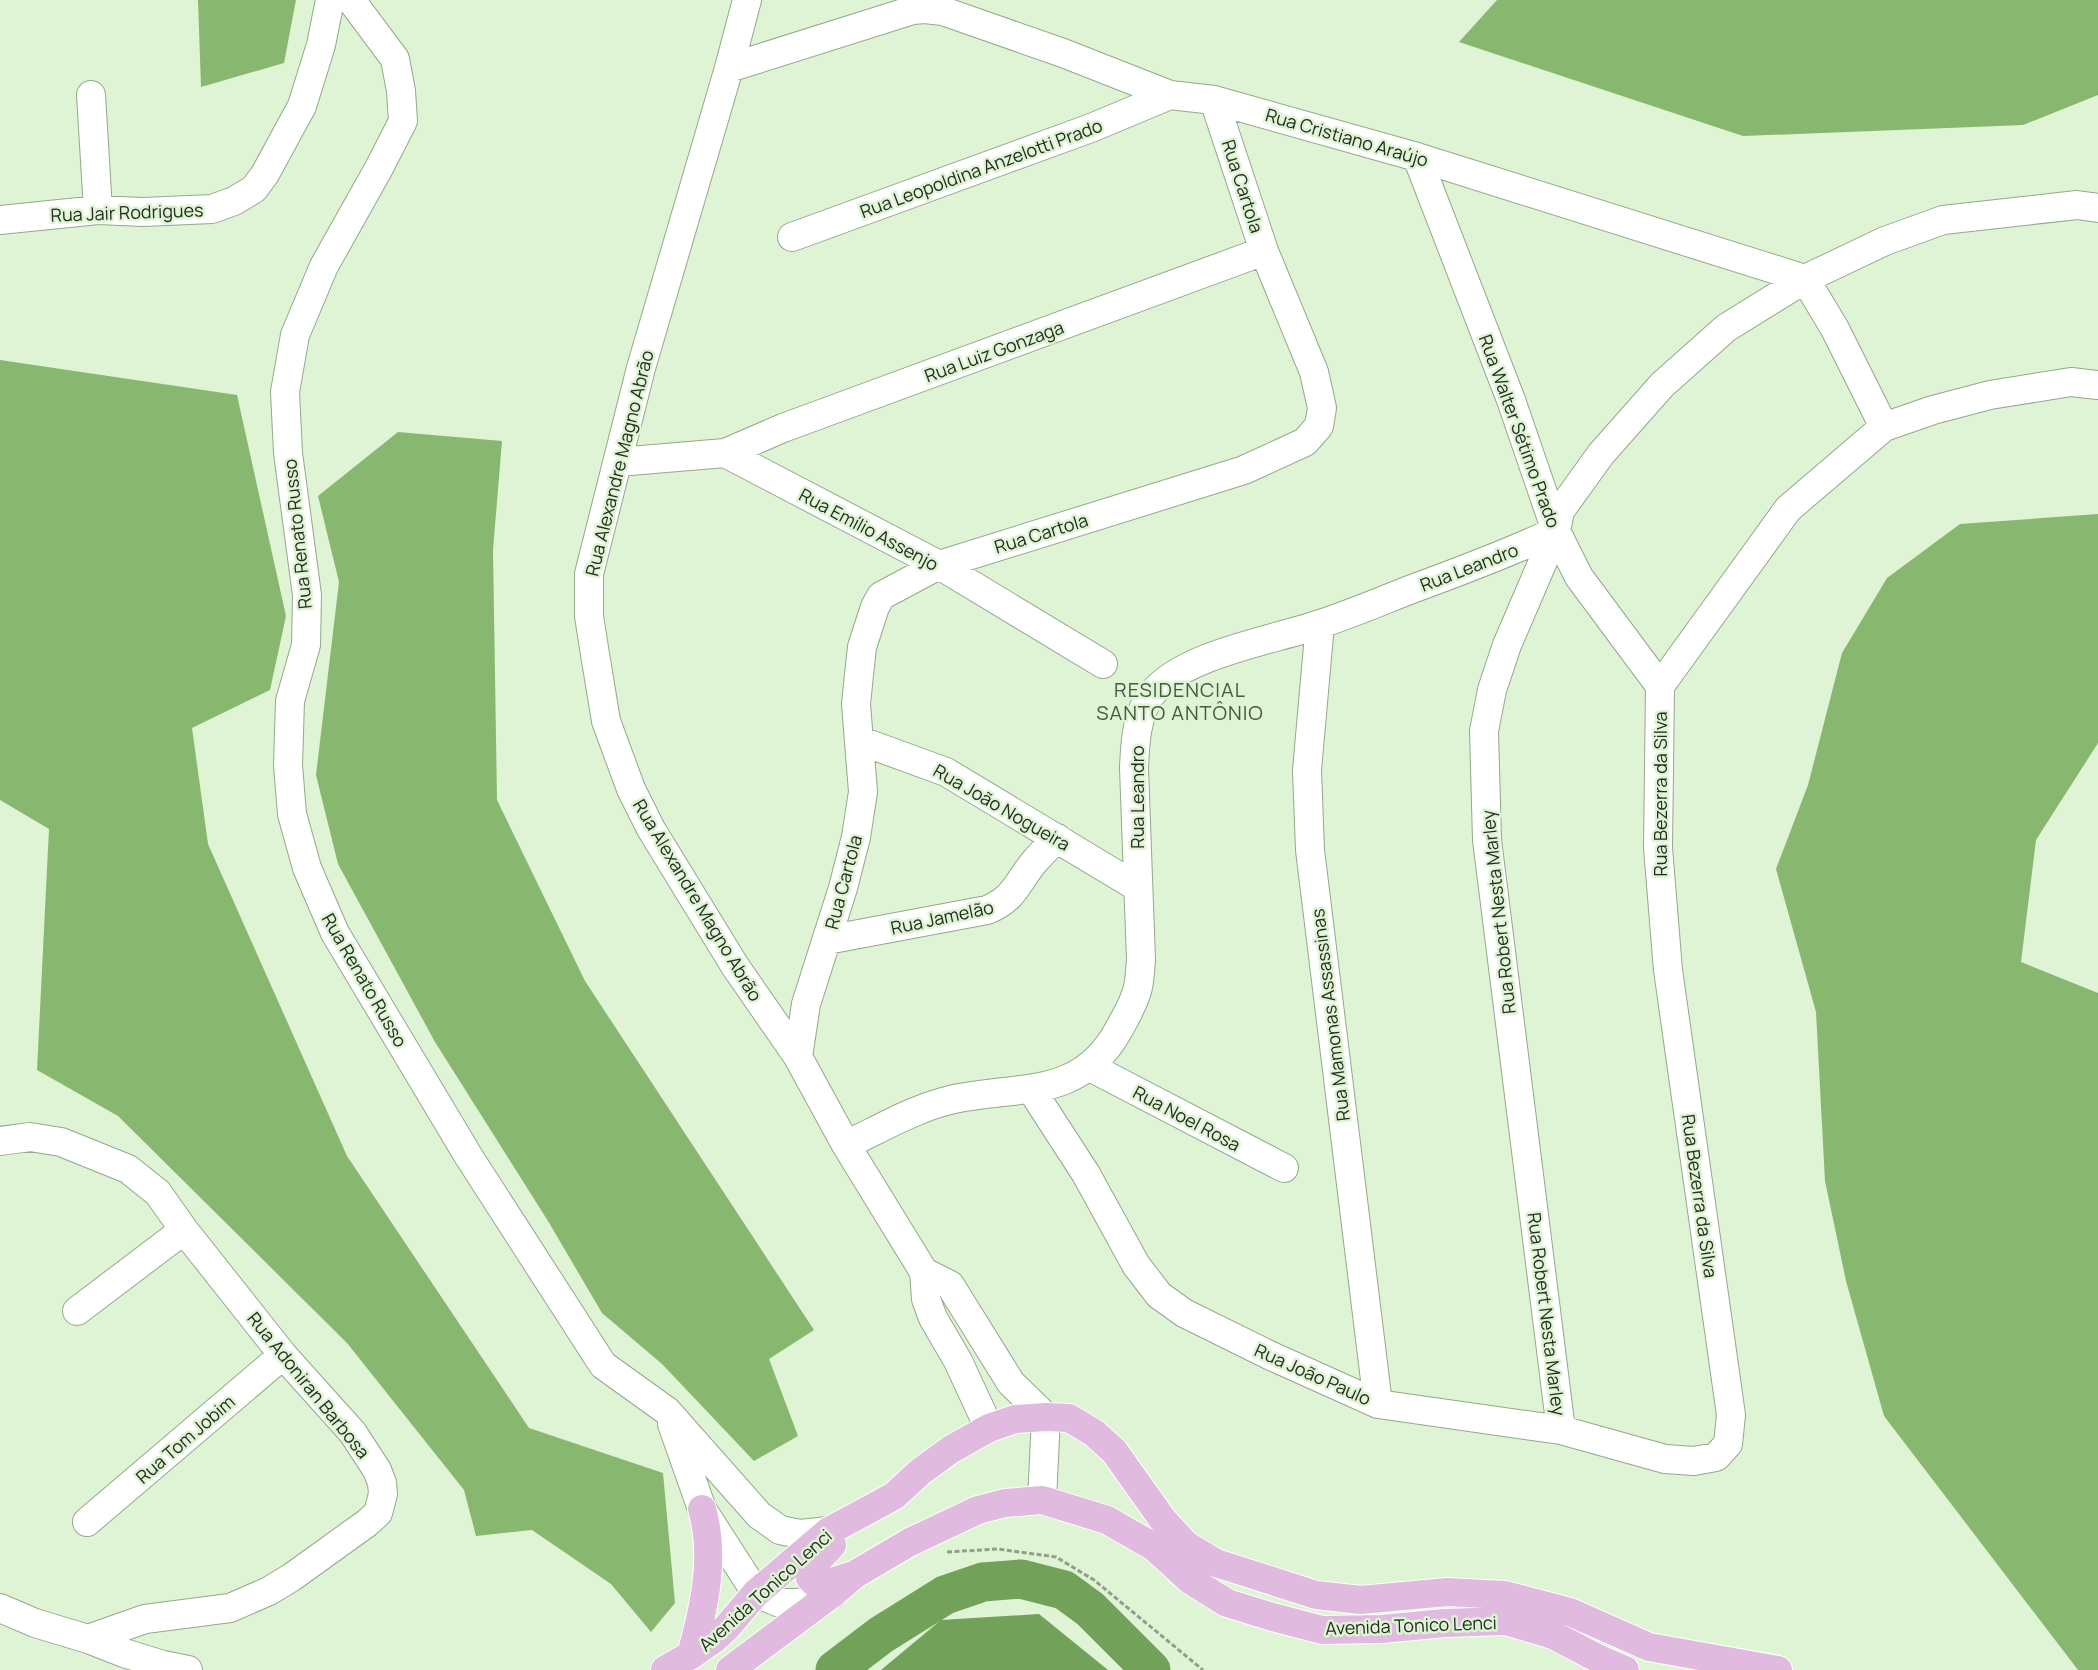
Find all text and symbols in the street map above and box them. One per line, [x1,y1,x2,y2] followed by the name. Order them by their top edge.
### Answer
[1263,102,1431,172] street label: Rua Cristiano Araújo
[856,113,1106,223] street label: Rua Leopoldina Anzelotti Prado
[1217,136,1269,236] street label: Rua Cartola
[50,197,204,227] street label: Rua Jair Rodrigues
[921,315,1067,387] street label: Rua Luiz Gonzaga
[1474,331,1566,531] street label: Rua Walter Sétimo Prado
[579,348,659,578] street label: Rua Alexandre Magno Abrão
[277,458,317,610] street label: Rua Renato Russo
[795,482,943,576] street label: Rua Emílio Assenjo
[991,507,1091,559] street label: Rua Cartola
[1416,537,1522,597] street label: Rua Leandro
[1096,676,1264,726] district label: RESIDENCIAL SANTO ANTÔNIO
[1648,711,1672,877] street label: Rua Bezerra da Silva
[1125,745,1149,849] street label: Rua Leandro
[929,758,1075,856] street label: Rua João Nogueira
[628,794,768,1006] street label: Rua Alexandre Magno Abrão
[1475,808,1521,1015] street label: Rua Robert Nesta Marley
[819,832,867,932] street label: Rua Cartola
[888,894,996,940] street label: Rua Jamelão
[1305,907,1355,1123] street label: Rua Mamonas Assassinas
[317,909,413,1051] street label: Rua Renato Russo
[1129,1080,1245,1156] street label: Rua Noel Rosa
[1677,1113,1723,1279] street label: Rua Bezerra da Silva
[1523,1211,1571,1418] street label: Rua Robert Nesta Marley
[242,1307,376,1463] street label: Rua Adoniran Barbosa
[1251,1338,1375,1410] street label: Rua João Paulo
[131,1389,239,1489] street label: Rua Tom Jobim
[693,1524,837,1656] street label: Avenida Tonico Lenci
[1325,1610,1497,1640] street label: Avenida Tonico Lenci

